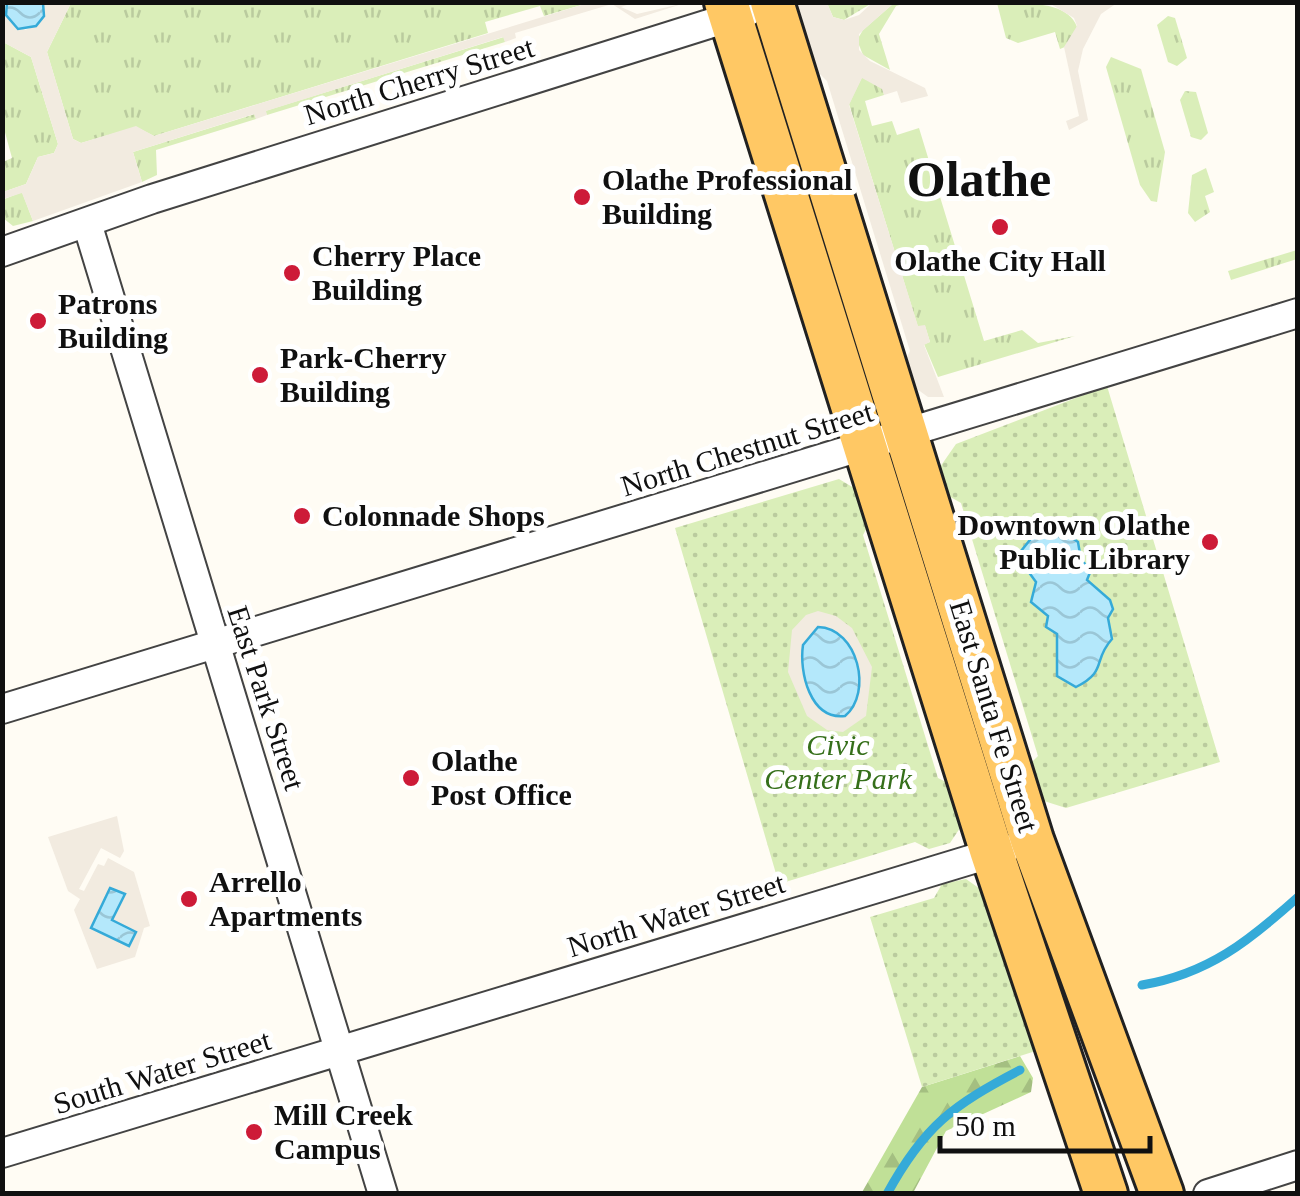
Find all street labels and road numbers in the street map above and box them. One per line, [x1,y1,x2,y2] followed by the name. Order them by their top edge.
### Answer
[300,30,538,131] street label: North Cherry Street
[617,394,877,503] street label: North Chestnut Street
[944,596,1046,836] street label: East Santa Fe Street
[221,602,312,795] street label: East Park Street
[563,866,789,963] street label: North Water Street
[49,1023,275,1120] street label: South Water Street

